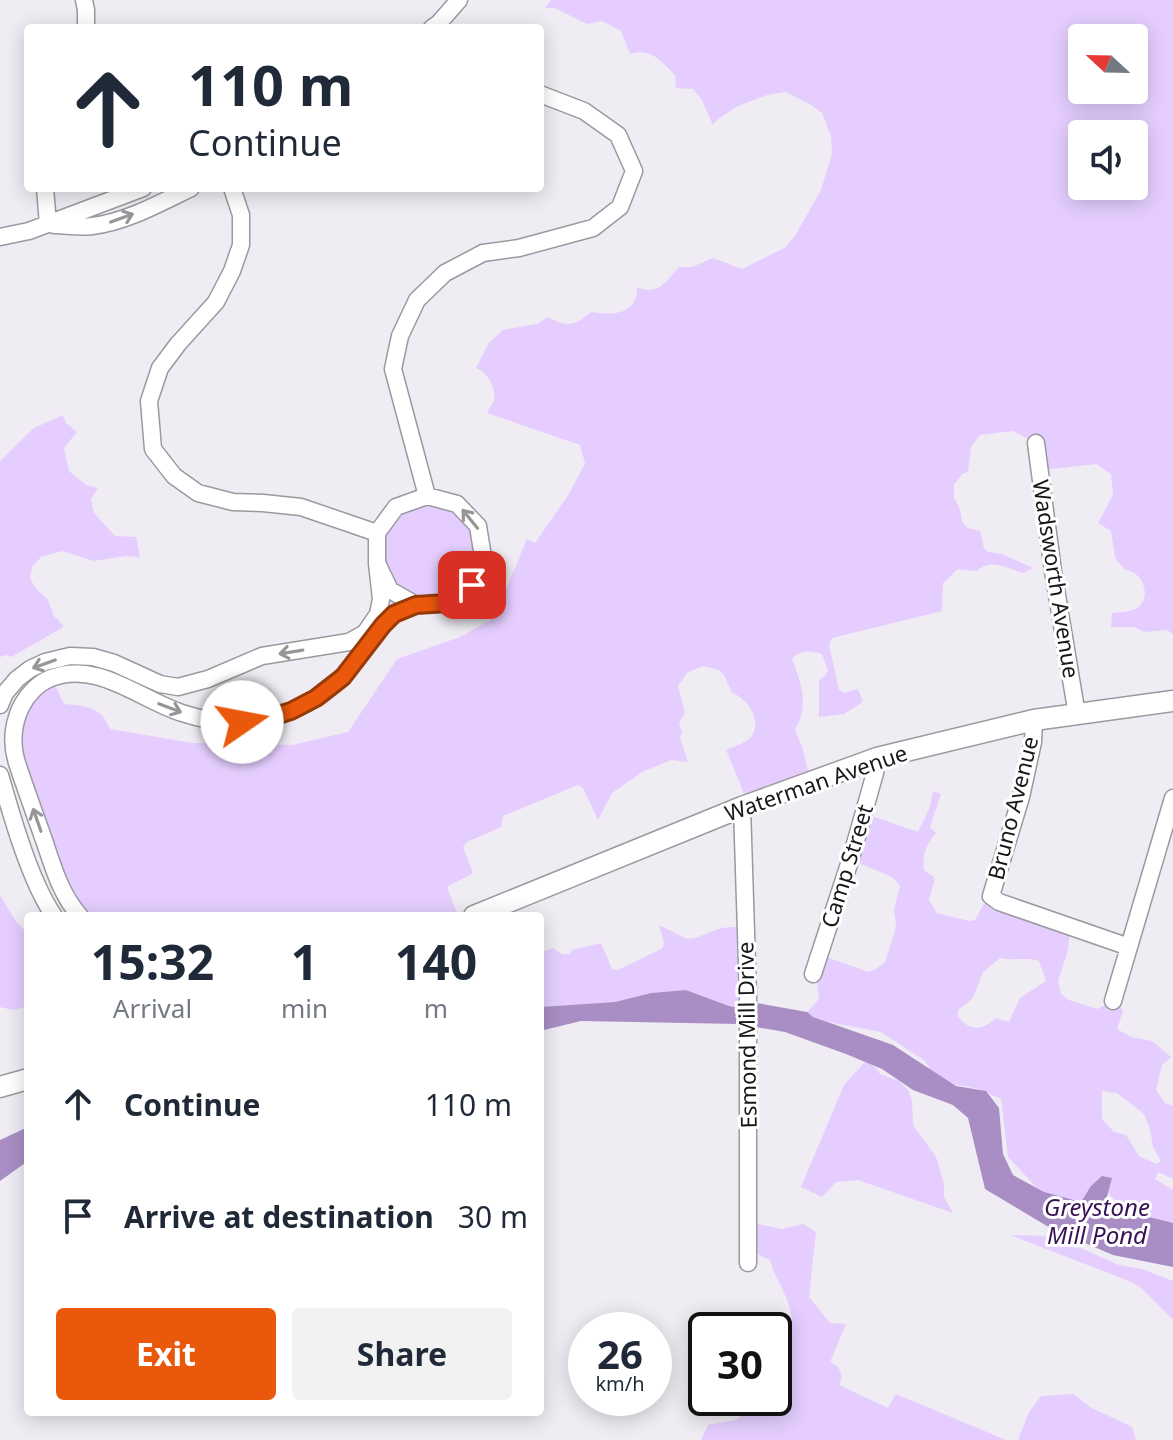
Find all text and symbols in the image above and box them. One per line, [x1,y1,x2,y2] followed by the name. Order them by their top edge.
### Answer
[1068,24,1148,104] north arrow
[1068,24,1148,200] map controls
[188,46,353,122] text: 110 m
[56,56,160,160] icon: ahead
[188,118,342,167] text: Continue
[1068,120,1148,200] button: sound
[109,210,134,224] one-way arrow
[1026,477,1087,680] street label: Wadsworth Avenue
[461,509,478,530] one-way arrow
[438,551,506,619] pin
[450,563,494,607] icon: arrive
[279,645,304,660] one-way arrow
[32,658,57,672] one-way arrow
[200,680,284,764] position arrow
[157,702,182,717] one-way arrow
[980,733,1044,883] street label: Bruno Avenue
[720,737,911,827] street label: Waterman Avenue
[813,800,879,931] street label: Camp Street
[28,808,43,833] one-way arrow
[91,929,214,994] text: 15:32
[291,929,318,994] text: 1
[395,929,477,994] text: 140
[729,941,763,1129] street label: Esmond Mill Drive
[113,990,192,1026] text: Arrival
[281,990,328,1026] text: min
[424,990,448,1026] text: m
[56,1082,100,1126] icon: ahead
[124,1084,260,1125] text: Continue
[425,1084,512,1125] text: 110 m
[1044,1190,1150,1251] water label: Greystone Mill Pond
[56,1194,100,1238] icon: arrive
[124,1196,434,1237] text: Arrive at destination
[458,1196,528,1237] text: 30 m
[56,1308,276,1400] button: Exit
[292,1308,512,1400] button: Share
[688,1312,792,1416] speed limit sign: 30
[597,1326,643,1381] text: 26
[595,1370,645,1397] text: km/h

